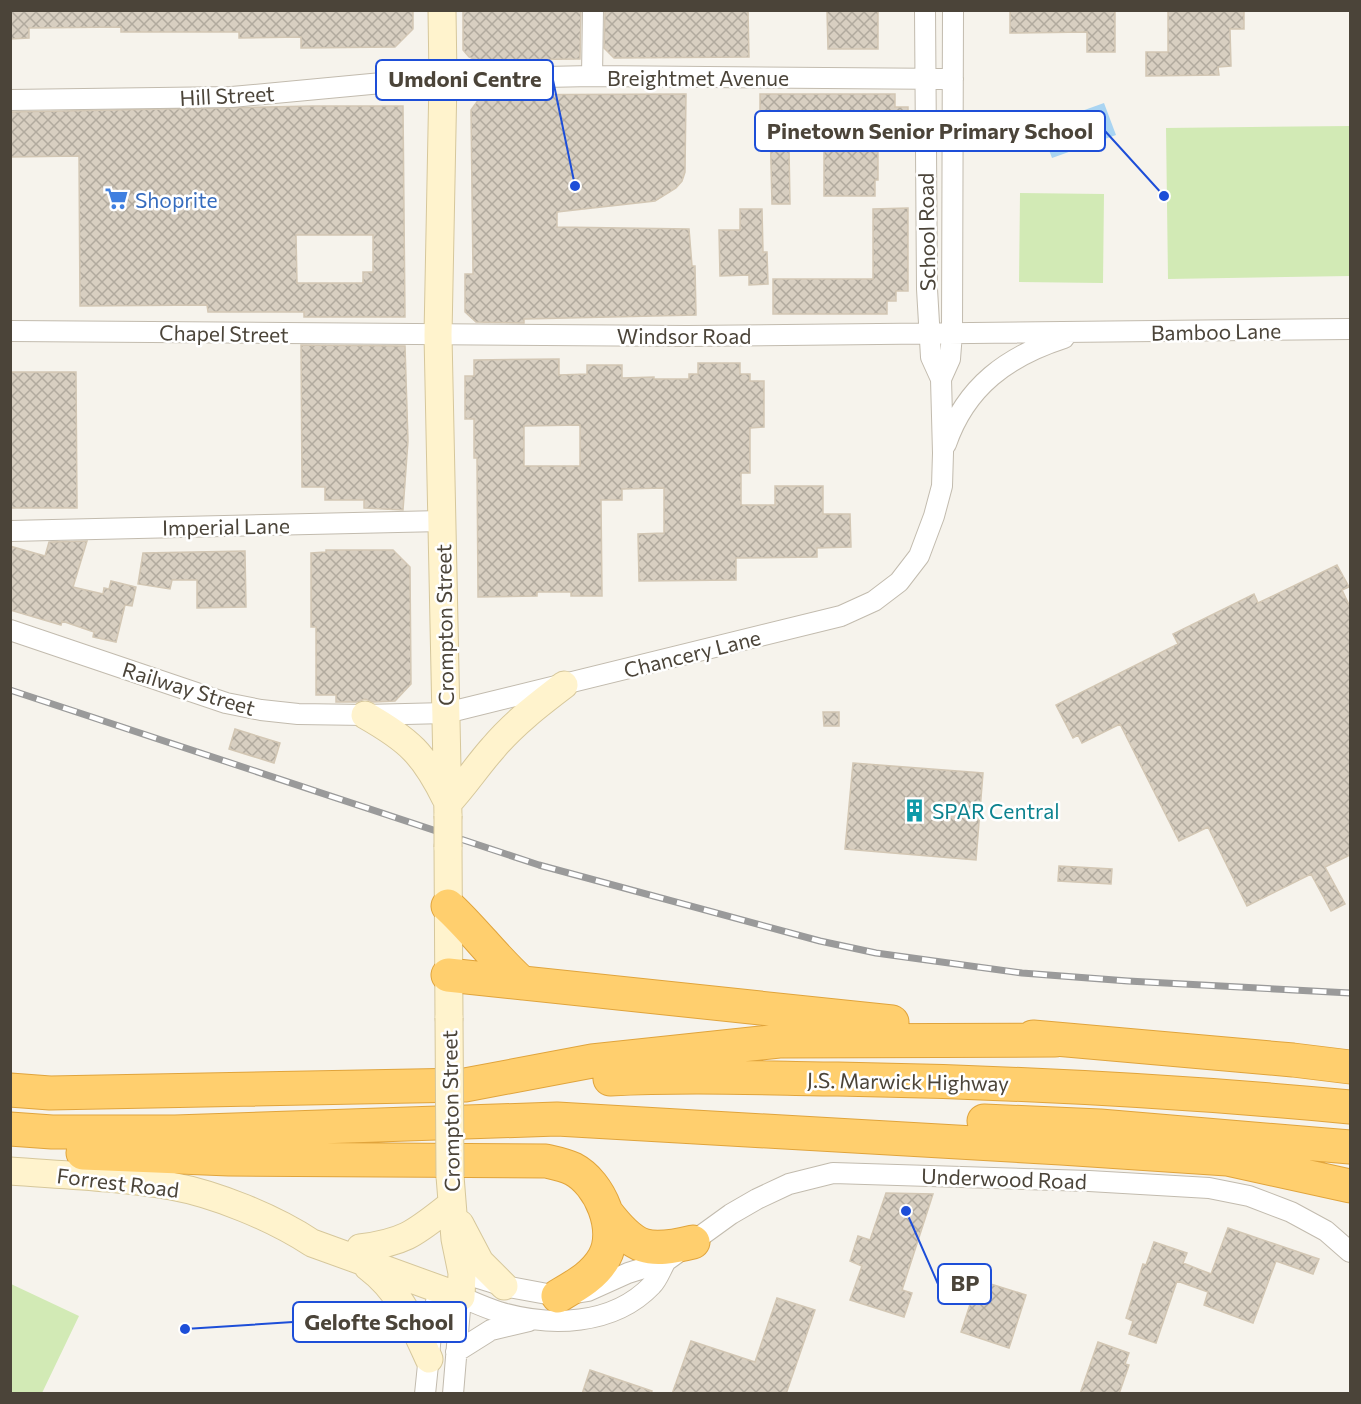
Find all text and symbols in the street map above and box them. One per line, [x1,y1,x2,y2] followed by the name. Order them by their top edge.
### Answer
[376,60,553,100] callout: Umdoni Centre
[388,65,542,92] text: Umdoni Centre
[607,65,789,90] street label: Breightmet Avenue
[179,80,275,110] street label: Hill Street
[755,111,1105,151] callout: Pinetown Senior Primary School
[767,117,1093,144] text: Pinetown Senior Primary School
[912,173,940,291] street label: School Road
[104,186,130,212] supermarket icon: Shoprite
[135,187,218,212] place label: Shoprite
[1151,317,1281,345] street label: Bamboo Lane
[159,319,289,347] street label: Chapel Street
[617,323,751,348] street label: Windsor Road
[162,512,290,540] street label: Imperial Lane
[430,544,458,706] street label: Crompton Street
[621,624,763,682] street label: Chancery Lane
[120,656,258,720] street label: Railway Street
[901,797,927,823] building icon: SPAR Central
[932,798,1060,823] place label: SPAR Central
[436,1030,464,1192] street label: Crompton Street
[807,1067,1009,1095] street label: J.S. Marwick Highway
[56,1162,180,1202] street label: Forrest Road
[921,1163,1087,1193] street label: Underwood Road
[938,1264,991,1304] callout: BP
[951,1269,979,1296] text: BP
[293,1302,466,1342] callout: Gelofte School
[304,1308,454,1335] text: Gelofte School

